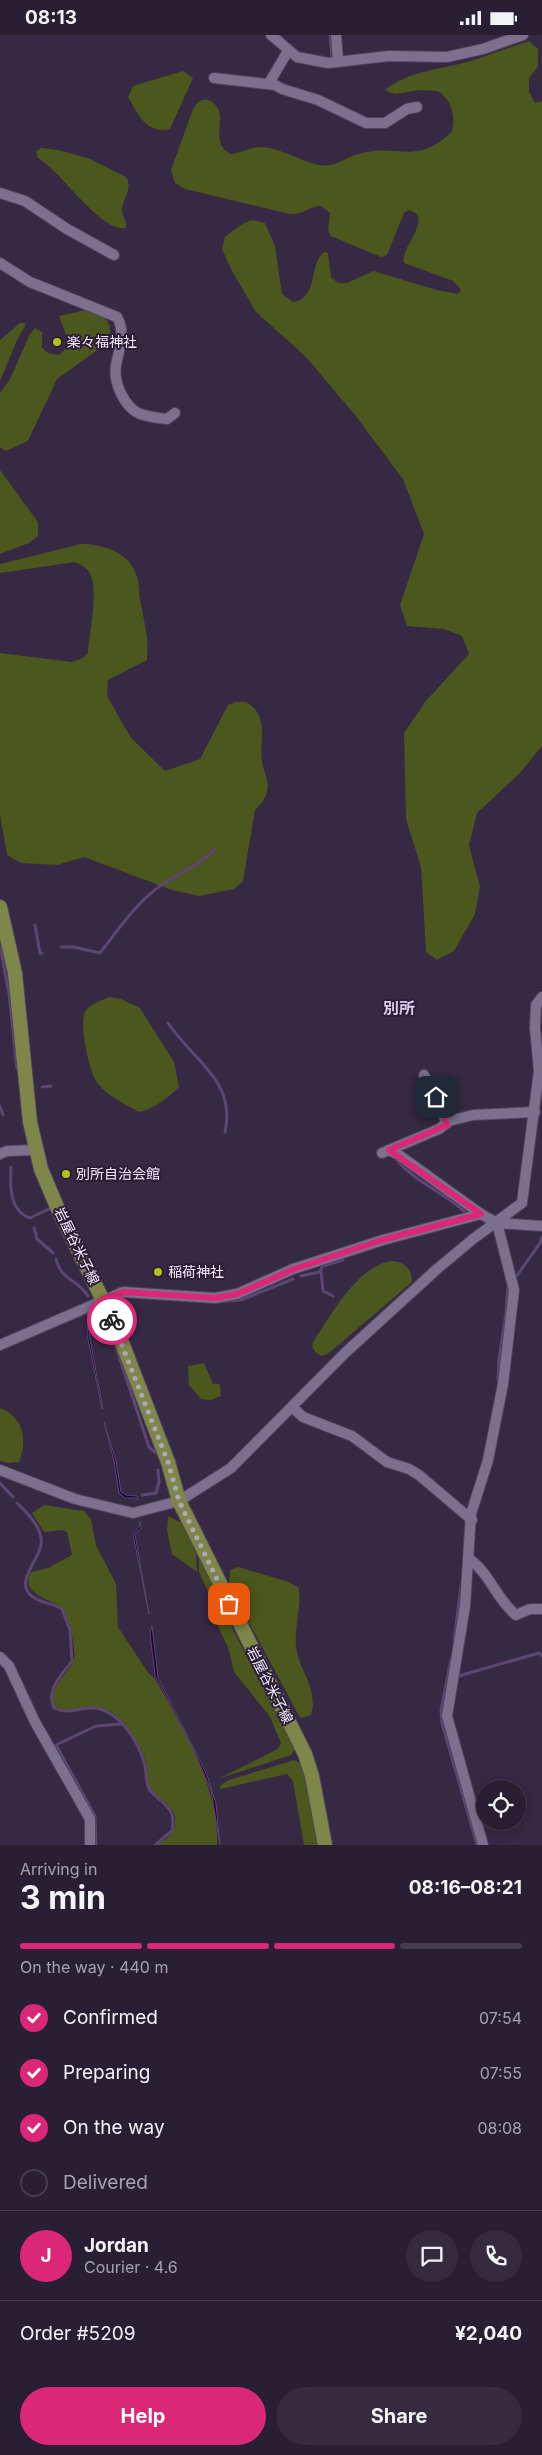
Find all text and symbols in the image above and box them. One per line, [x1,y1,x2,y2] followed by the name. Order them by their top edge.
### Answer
[25,6,77,29] text: 08:13
[67,333,137,350] place label: 楽々福神社
[51,336,63,348] marker: 楽々福神社
[383,998,415,1018] district label: 別所
[415,1076,457,1118] pin
[422,1083,450,1111] icon: home
[76,1165,160,1182] place label: 別所自治会館
[60,1168,72,1180] marker: 別所自治会館
[51,1204,104,1287] street label: 岩屋谷米子線
[168,1263,224,1280] place label: 稲荷神社
[152,1266,164,1278] marker: 稲荷神社
[87,1295,137,1345] courier
[98,1306,126,1334] icon: bike
[208,1583,250,1625] pin
[215,1590,243,1618] icon: bag
[244,1643,297,1726] street label: 岩屋谷米子線
[476,1780,526,1830] map controls
[476,1780,526,1830] button: locate
[20,1859,97,1879] text: Arriving in
[409,1876,522,1899] text: 08:16–08:21
[20,1878,106,1917] text: 3 min
[20,1957,168,1977] text: On the way · 440 m
[20,2004,48,2032] icon: check
[63,2006,158,2029] text: Confirmed
[479,2008,522,2028] text: 07:54
[20,2059,48,2087] icon: check
[63,2061,150,2084] text: Preparing
[480,2063,522,2083] text: 07:55
[20,2114,48,2142] icon: check
[63,2116,165,2139] text: On the way
[477,2118,522,2138] text: 08:08
[63,2171,148,2194] text: Delivered
[406,2230,458,2282] button: chat
[470,2230,522,2282] button: phone
[84,2234,149,2257] text: Jordan
[40,2244,52,2267] text: J
[84,2257,178,2277] text: Courier · 4.6
[20,2322,136,2345] text: Order #5209
[455,2322,522,2345] text: ¥2,040
[20,2387,266,2445] button: Help
[276,2387,522,2445] button: Share

